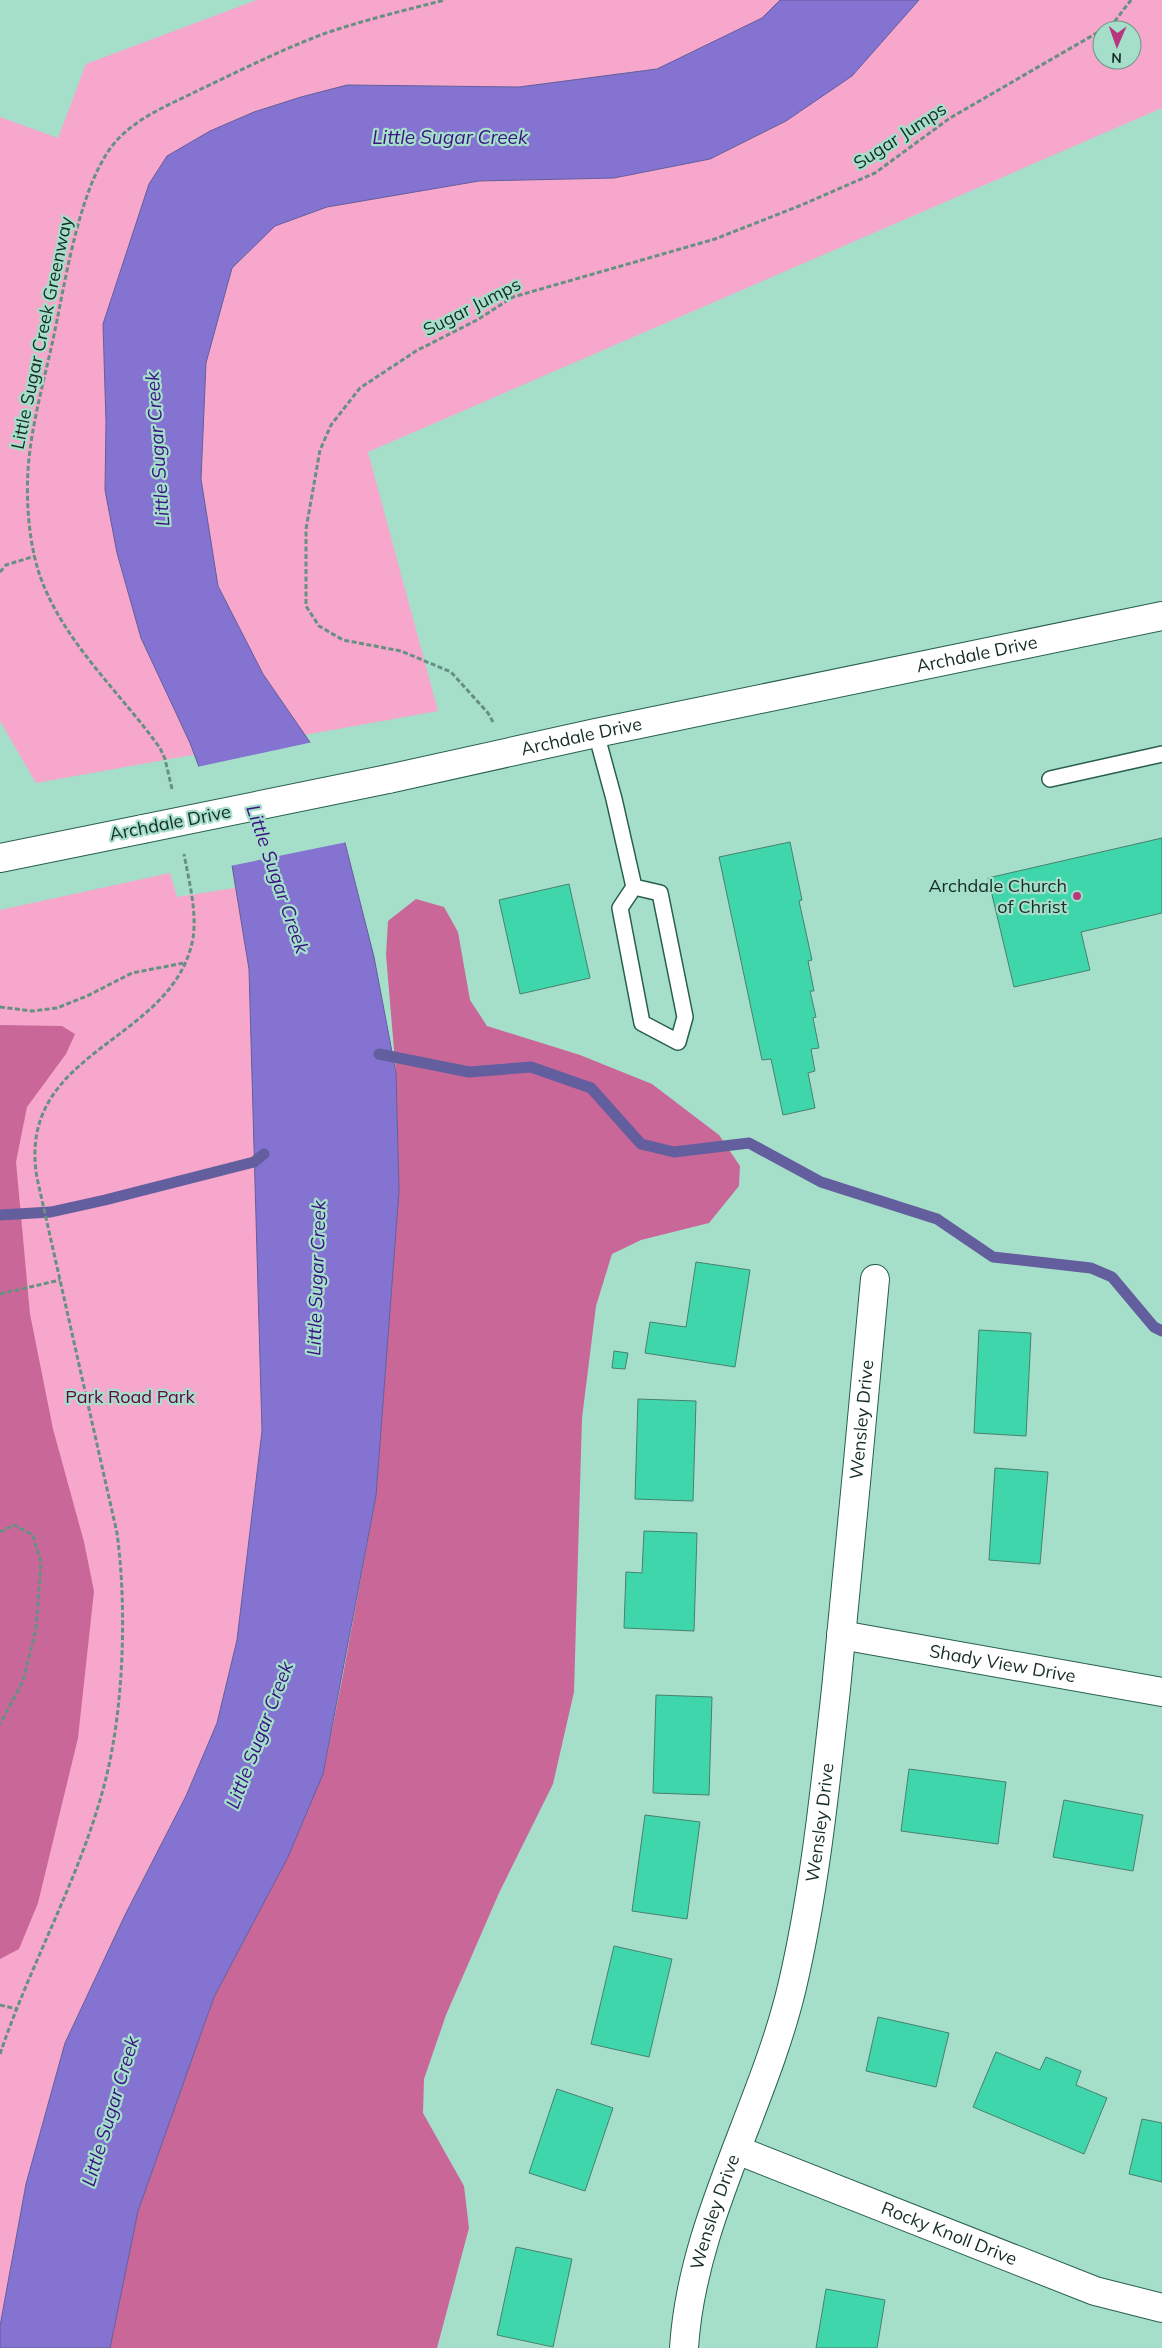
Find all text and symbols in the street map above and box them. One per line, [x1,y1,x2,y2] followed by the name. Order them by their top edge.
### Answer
[1092,20,1142,70] north arrow
[1111,49,1122,67] text: N
[849,97,951,174] street label: Sugar Jumps
[372,125,529,149] water label: Little Sugar Creek
[6,214,78,451] street label: Little Sugar Creek Greenway
[419,272,524,341] street label: Sugar Jumps
[140,369,174,527] water label: Little Sugar Creek
[914,630,1039,677] street label: Archdale Drive
[519,712,644,760] street label: Archdale Drive
[107,799,232,846] street label: Archdale Drive
[241,802,315,958] water label: Little Sugar Creek
[928,874,1067,918] place label: Archdale Church of Christ
[1071,890,1083,902] marker: Archdale Church of Christ
[301,1199,331,1356] water label: Little Sugar Creek
[844,1359,878,1480] street label: Wensley Drive
[65,1385,195,1408] park label: Park Road Park
[928,1639,1077,1687] street label: Shady View Drive
[220,1657,298,1812] water label: Little Sugar Creek
[800,1762,839,1884] street label: Wensley Drive
[76,2032,145,2189] water label: Little Sugar Creek
[685,2151,744,2272] street label: Wensley Drive
[878,2196,1020,2270] street label: Rocky Knoll Drive

